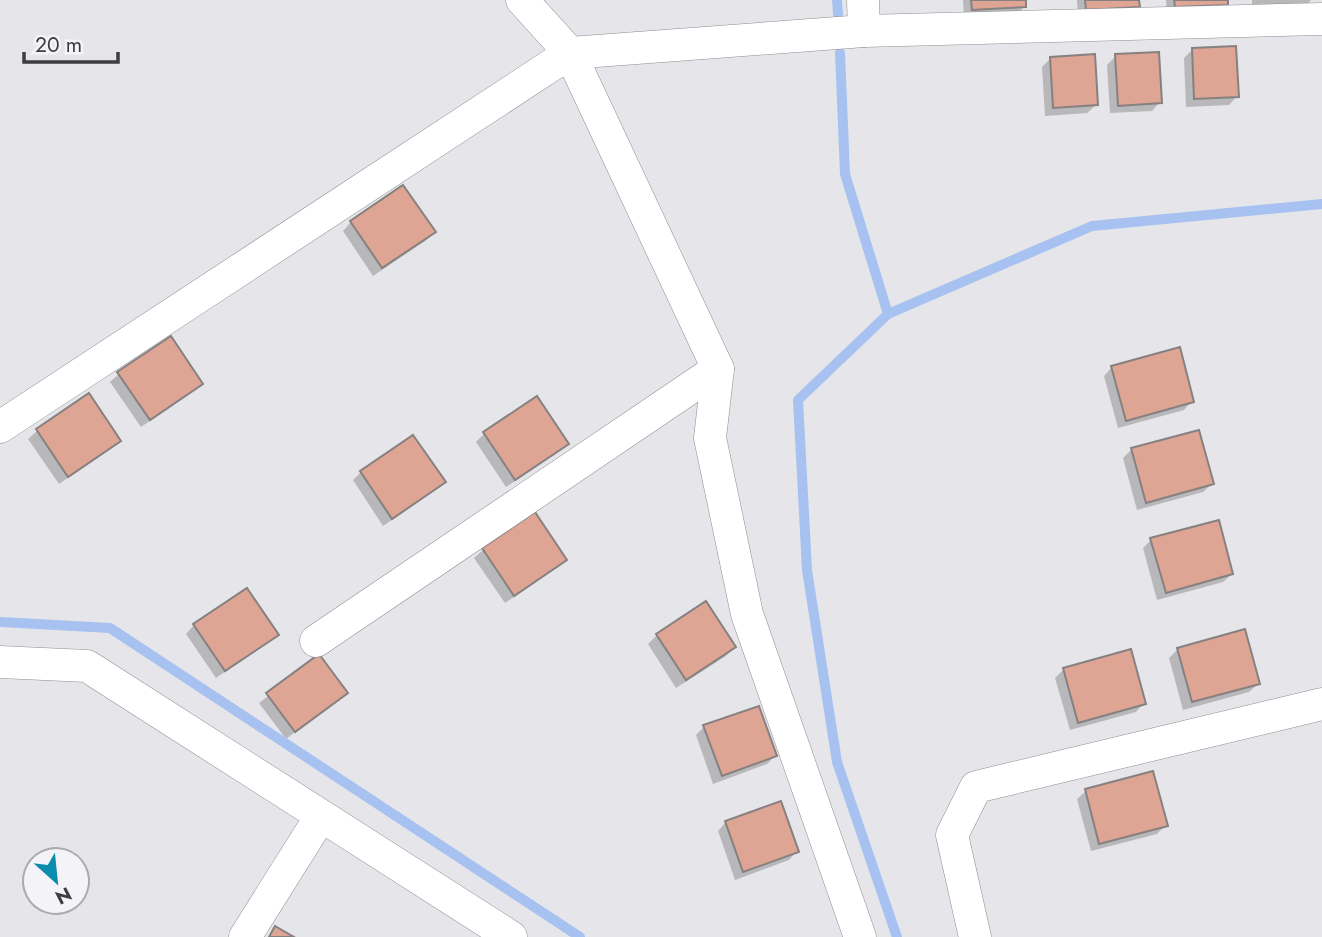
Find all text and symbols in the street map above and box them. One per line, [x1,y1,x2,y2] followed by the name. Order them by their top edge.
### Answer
[24,21,119,65] scale bar
[35,30,82,60] text: 20 m
[21,846,91,916] north arrow
[51,880,76,911] text: N

